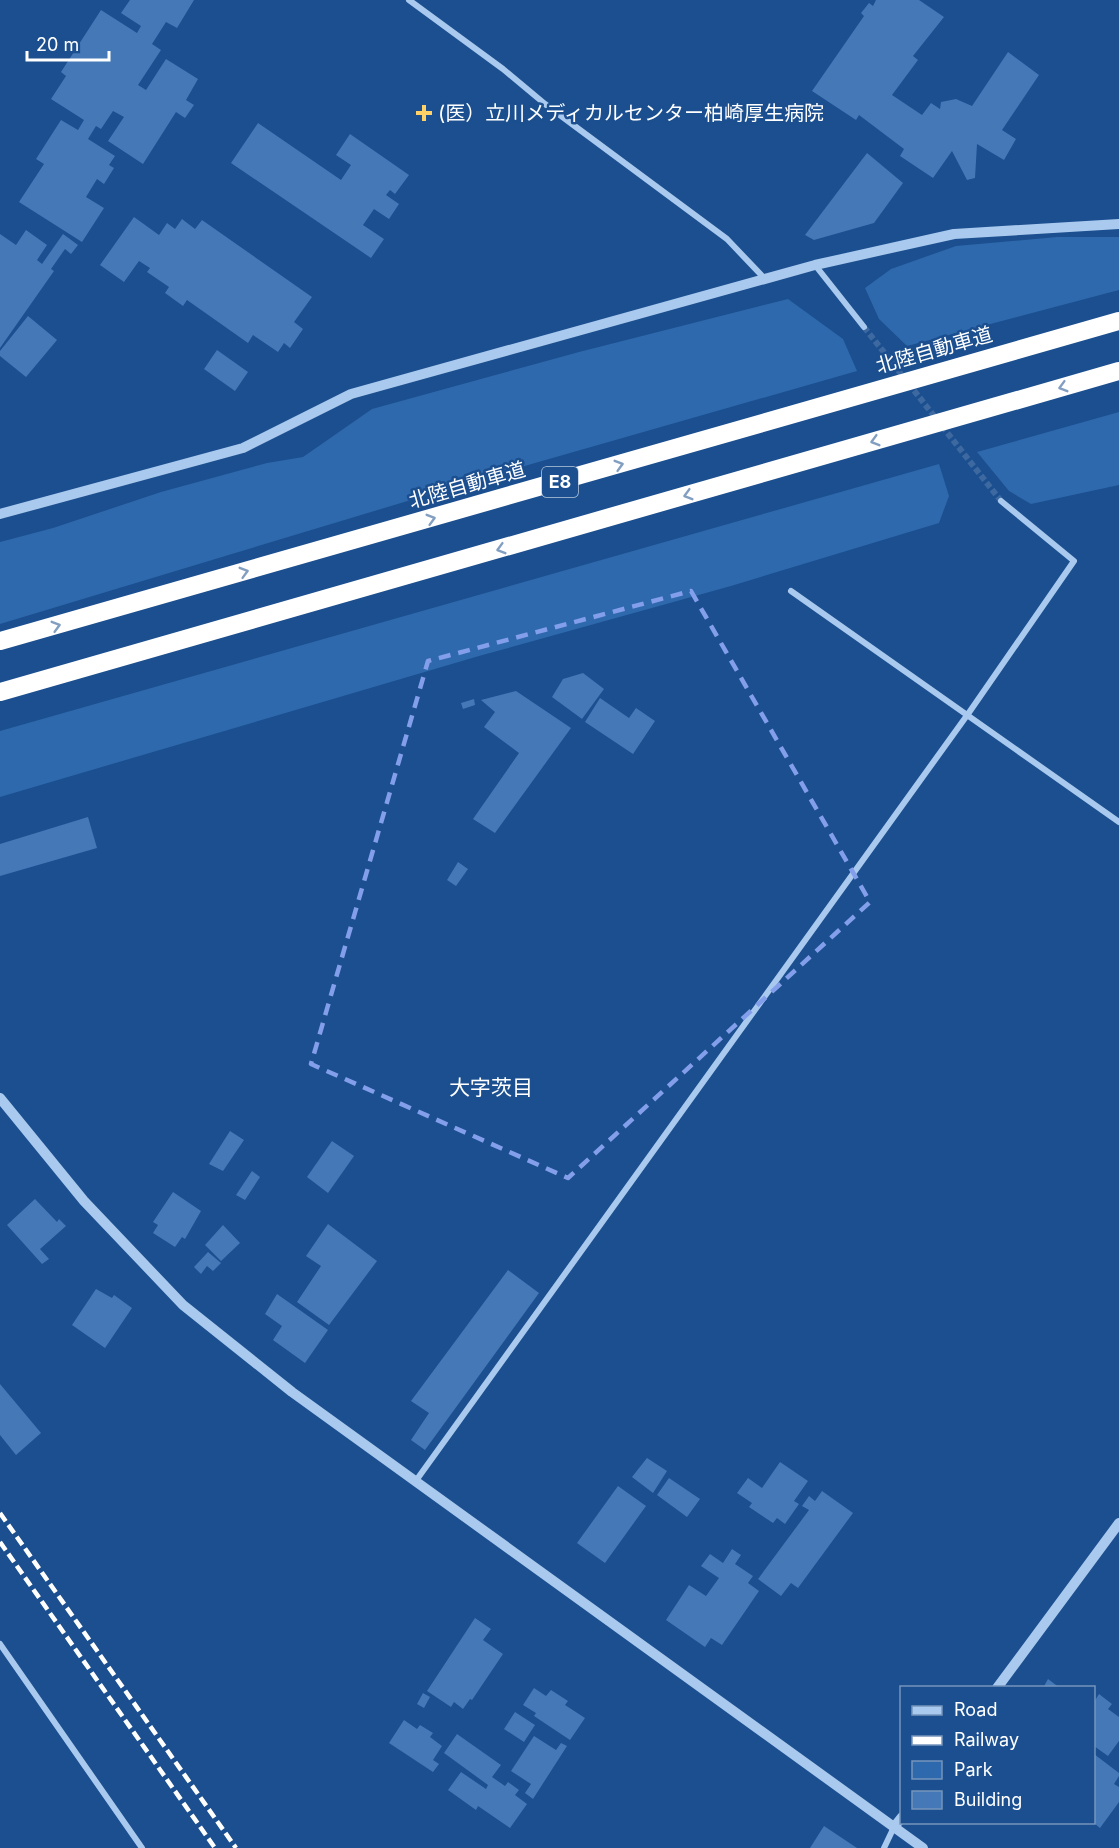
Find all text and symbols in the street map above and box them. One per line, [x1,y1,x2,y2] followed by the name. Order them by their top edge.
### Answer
[27,24,110,62] scale bar
[36,34,79,55] text: 20 m
[438,101,824,125] place label: (医）立川メディカルセンター柏崎厚生病院
[415,104,433,122] marker: (医）立川メディカルセンター柏崎厚生病院
[873,322,995,378] street label: 北陸自動車道
[1058,380,1069,392] one-way arrow
[870,434,881,446] one-way arrow
[406,457,528,513] street label: 北陸自動車道
[613,460,624,472] one-way arrow
[542,467,578,497] road number: E8
[683,488,694,500] one-way arrow
[425,514,436,526] one-way arrow
[496,542,506,554] one-way arrow
[239,567,249,580] one-way arrow
[51,620,61,633] one-way arrow
[449,1075,533,1100] district label: 大字茨目
[900,1686,1095,1824] legend
[954,1699,997,1720] text: Road
[954,1729,1019,1750] text: Railway
[954,1759,993,1780] text: Park
[954,1789,1022,1810] text: Building

